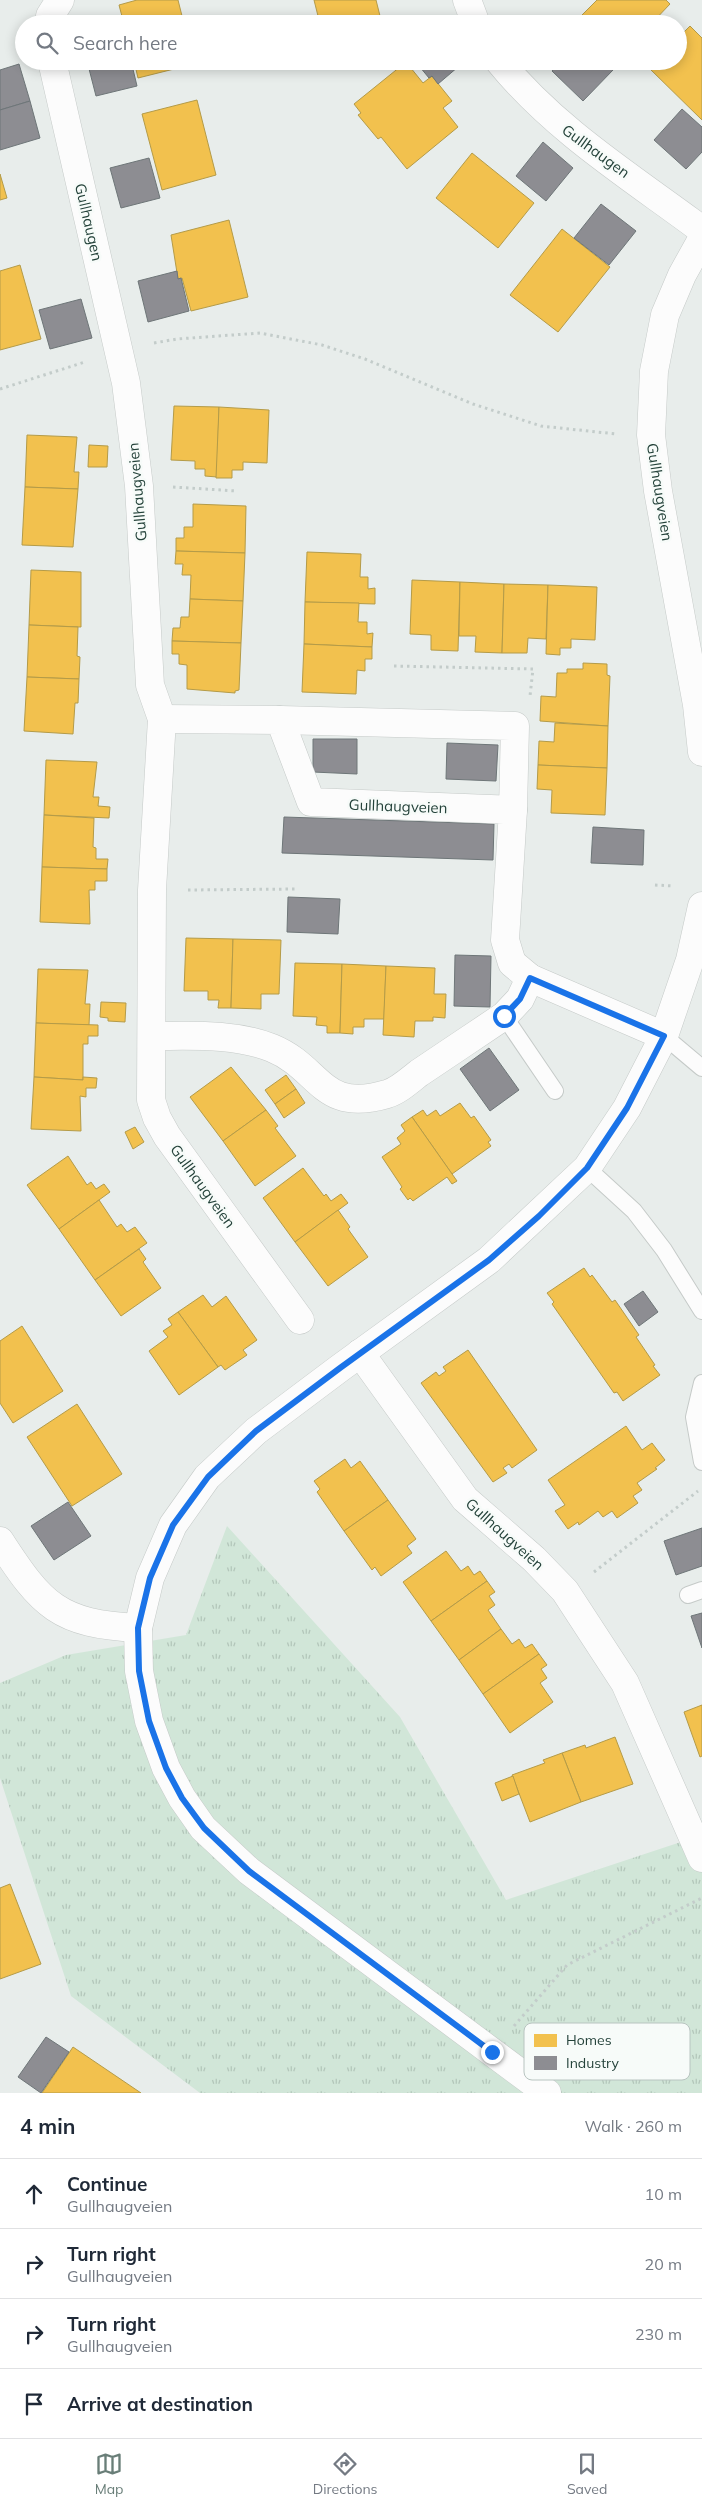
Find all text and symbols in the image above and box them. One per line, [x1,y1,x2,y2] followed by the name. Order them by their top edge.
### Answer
[15,15,687,70] search box
[33,29,61,57] icon: search
[73,31,177,55] text: Search here
[558,120,634,182] street label: Gullhaugen
[71,181,107,263] street label: Gullhaugen
[123,442,151,542] street label: Gullhaugveien
[643,442,677,542] street label: Gullhaugveien
[348,795,448,817] street label: Gullhaugveien
[493,1005,516,1028] route start
[166,1140,240,1232] street label: Gullhaugveien
[462,1494,548,1574] street label: Gullhaugveien
[524,2023,690,2080] legend
[566,2031,612,2049] text: Homes
[481,2041,504,2064] route end
[566,2054,620,2072] text: Industry
[20,2113,75,2139] text: 4 min
[584,2116,682,2136] text: Walk · 260 m
[67,2172,147,2196] text: Continue
[20,2180,48,2208] icon: ahead
[645,2184,682,2204] text: 10 m
[67,2196,172,2216] text: Gullhaugveien
[67,2242,156,2266] text: Turn right
[20,2250,48,2278] icon: right
[645,2254,682,2274] text: 20 m
[67,2266,172,2286] text: Gullhaugveien
[67,2312,156,2336] text: Turn right
[20,2320,48,2348] icon: right
[635,2324,682,2344] text: 230 m
[67,2336,172,2356] text: Gullhaugveien
[20,2390,48,2418] icon: arrive
[67,2392,253,2416] text: Arrive at destination
[95,2450,123,2498] tab: Map
[313,2450,378,2498] tab: Directions
[567,2450,607,2498] tab: Saved

